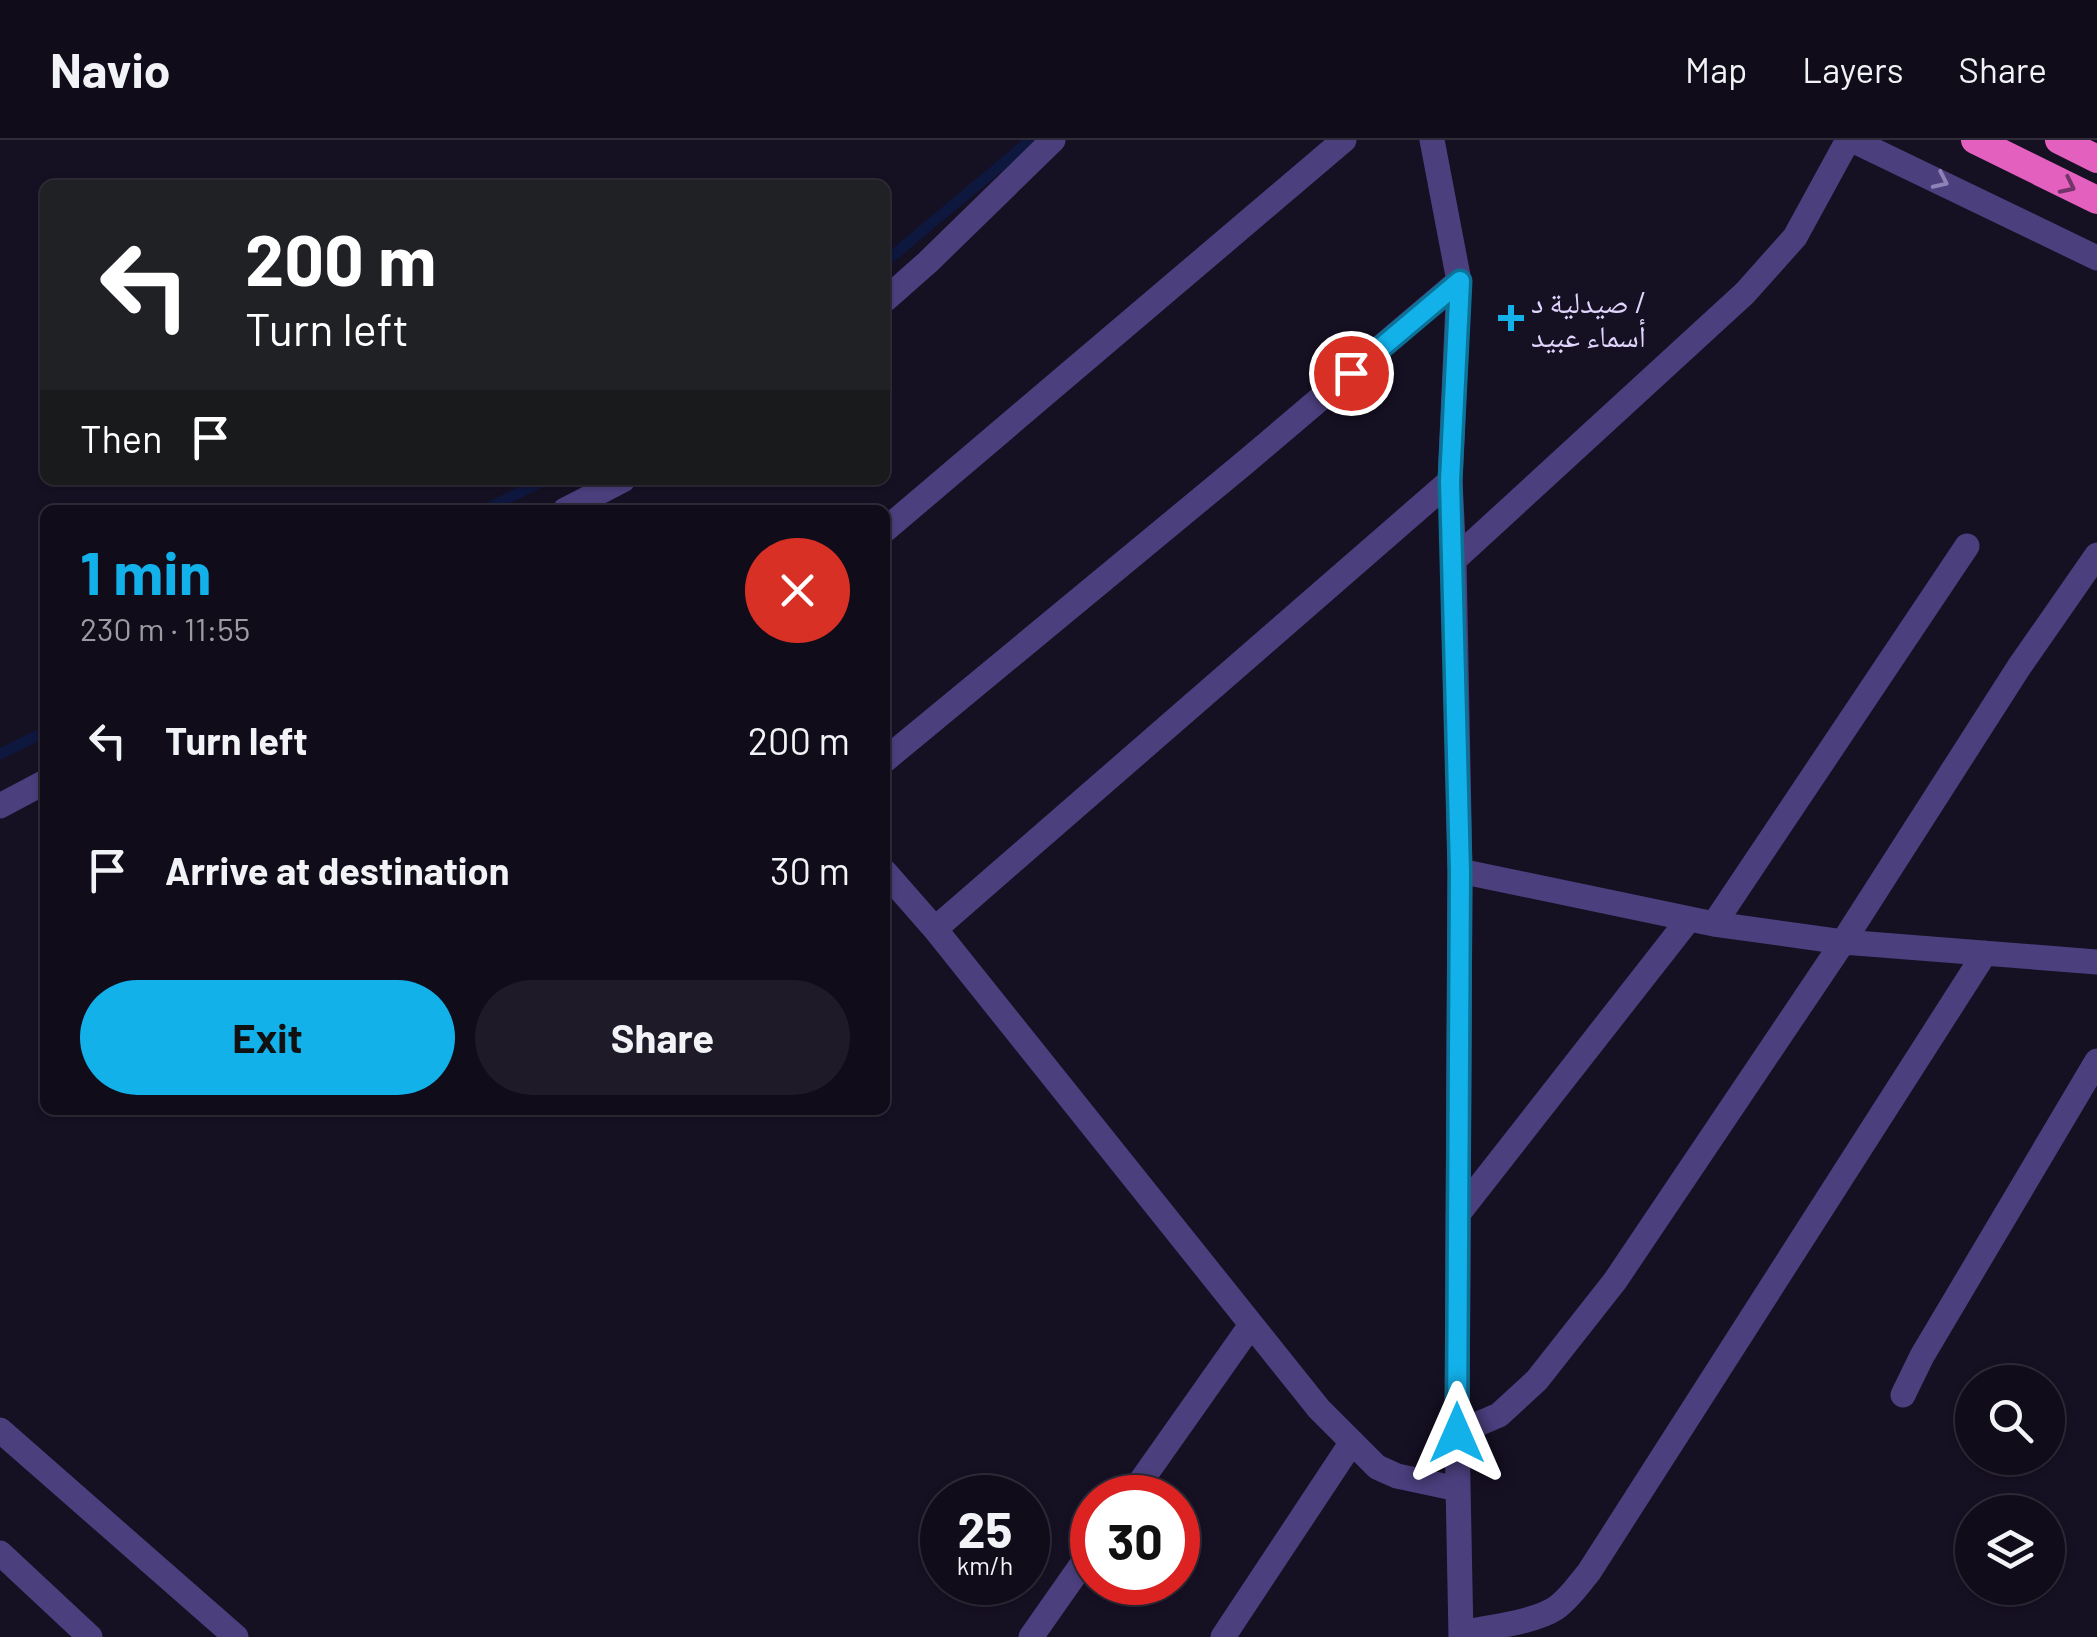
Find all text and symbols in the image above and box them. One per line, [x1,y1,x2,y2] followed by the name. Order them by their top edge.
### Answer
[50,40,171,98] text: Navio
[1685,48,1747,90] text: Map
[1802,48,1904,90] text: Layers
[1959,48,2047,90] text: Share
[1931,169,1949,189] one-way arrow
[2057,174,2075,193] one-way arrow
[245,216,436,300] text: 200 m
[80,220,210,350] icon: left
[1531,283,1647,354] place label: صيدلية د / أسماء عبيد
[245,301,409,355] text: Turn left
[1500,307,1522,329] marker: صيدلية د / أسماء عبيد
[1309,331,1394,416] pin
[1324,346,1379,401] icon: arrive
[183,410,238,465] icon: arrive
[80,415,163,461] text: Then
[80,535,211,607] text: 1 min
[745,538,850,643] button: close
[80,609,250,647] text: 230 m · 11:55
[80,713,135,768] icon: left
[165,717,308,763] text: Turn left
[748,717,850,763] text: 200 m
[80,843,135,898] icon: arrive
[165,847,510,893] text: Arrive at destination
[770,847,850,893] text: 30 m
[80,980,455,1095] button: Exit
[475,980,850,1095] button: Share
[1955,1365,2065,1605] map controls
[1955,1365,2065,1475] button: search
[1405,1381,1509,1485] position arrow
[1070,1475,1200,1605] speed limit sign: 30
[1955,1495,2065,1605] button: layers
[958,1498,1012,1558] text: 25
[957,1550,1013,1580] text: km/h

